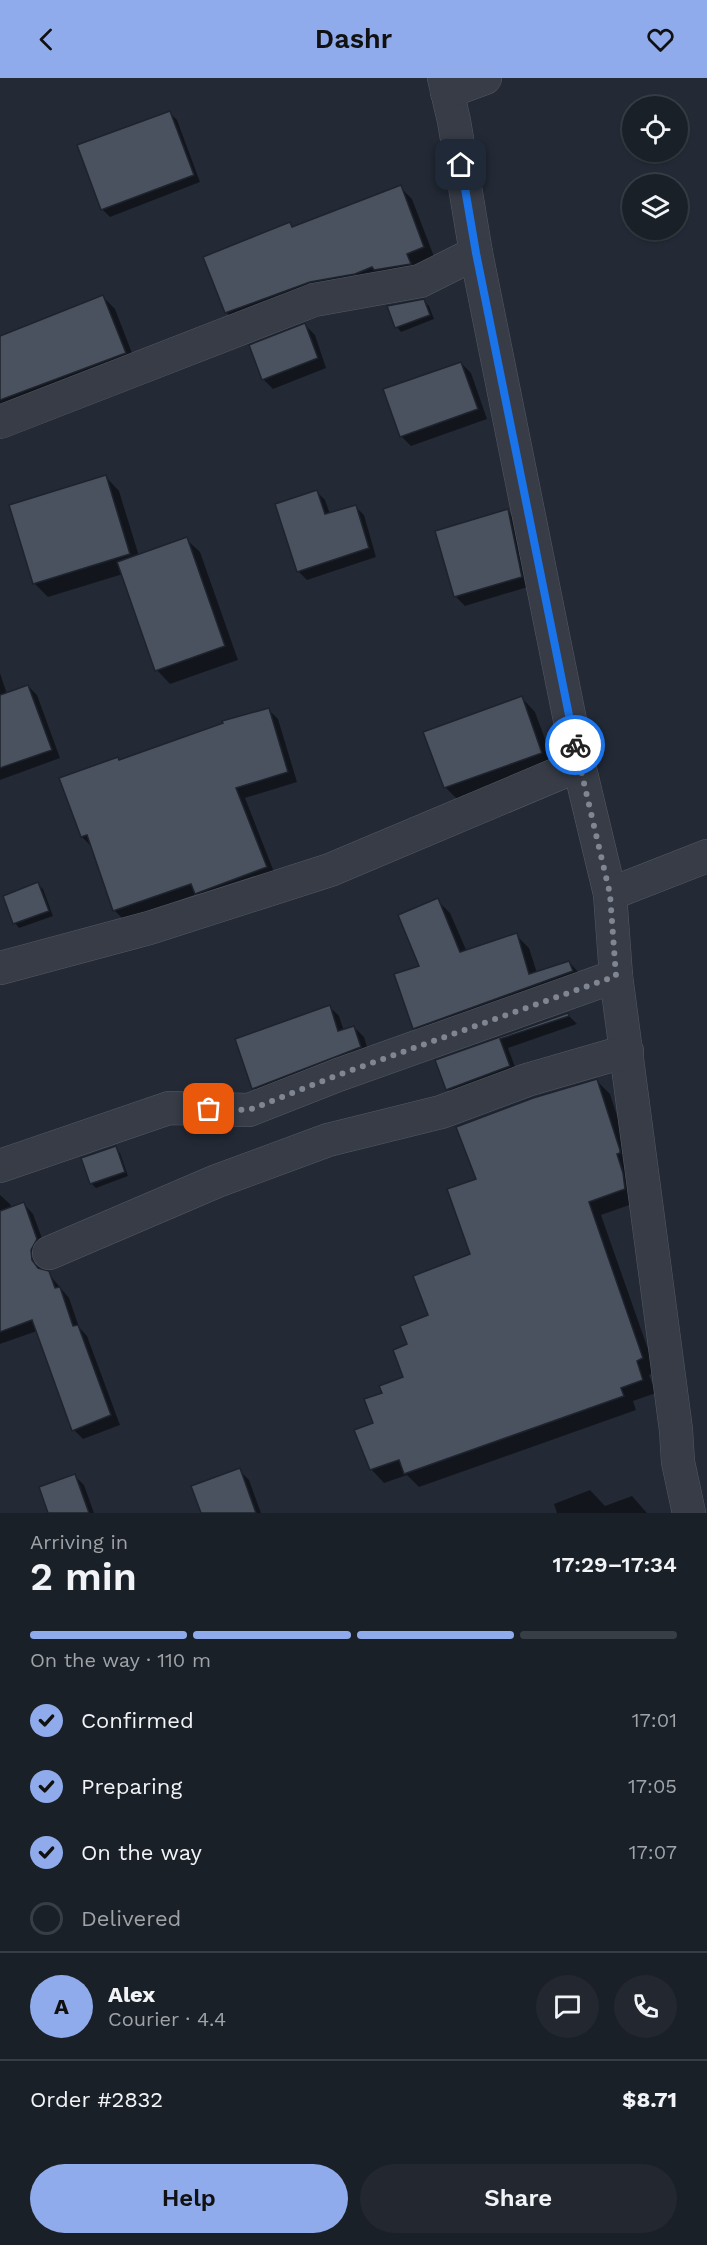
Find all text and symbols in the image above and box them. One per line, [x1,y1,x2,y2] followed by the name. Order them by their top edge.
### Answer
[30,23,63,56] icon: back
[315,23,392,55] text: Dashr
[644,23,677,56] icon: heart
[622,96,688,240] map controls
[622,96,688,162] button: locate
[435,139,486,190] pin
[444,148,477,181] icon: home
[622,174,688,240] button: layers
[545,715,605,775] courier
[559,729,592,762] icon: bike
[183,1083,234,1134] pin
[192,1092,225,1125] icon: bag
[30,1530,128,1554] text: Arriving in
[552,1552,677,1577] text: 17:29–17:34
[30,1554,137,1599] text: 2 min
[30,1648,211,1672] text: On the way · 110 m
[30,1704,63,1737] icon: check
[81,1708,194,1733] text: Confirmed
[632,1708,677,1732] text: 17:01
[30,1770,63,1803] icon: check
[81,1774,182,1799] text: Preparing
[628,1774,677,1798] text: 17:05
[30,1836,63,1869] icon: check
[81,1840,202,1865] text: On the way
[629,1840,677,1864] text: 17:07
[81,1906,181,1931] text: Delivered
[536,1975,599,2038] button: chat
[614,1975,677,2038] button: phone
[108,1982,155,2007] text: Alex
[54,1994,69,2019] text: A
[108,2007,226,2031] text: Courier · 4.4
[30,2087,163,2112] text: Order #2832
[622,2087,677,2112] text: $8.71
[30,2164,348,2233] button: Help
[360,2164,677,2233] button: Share

